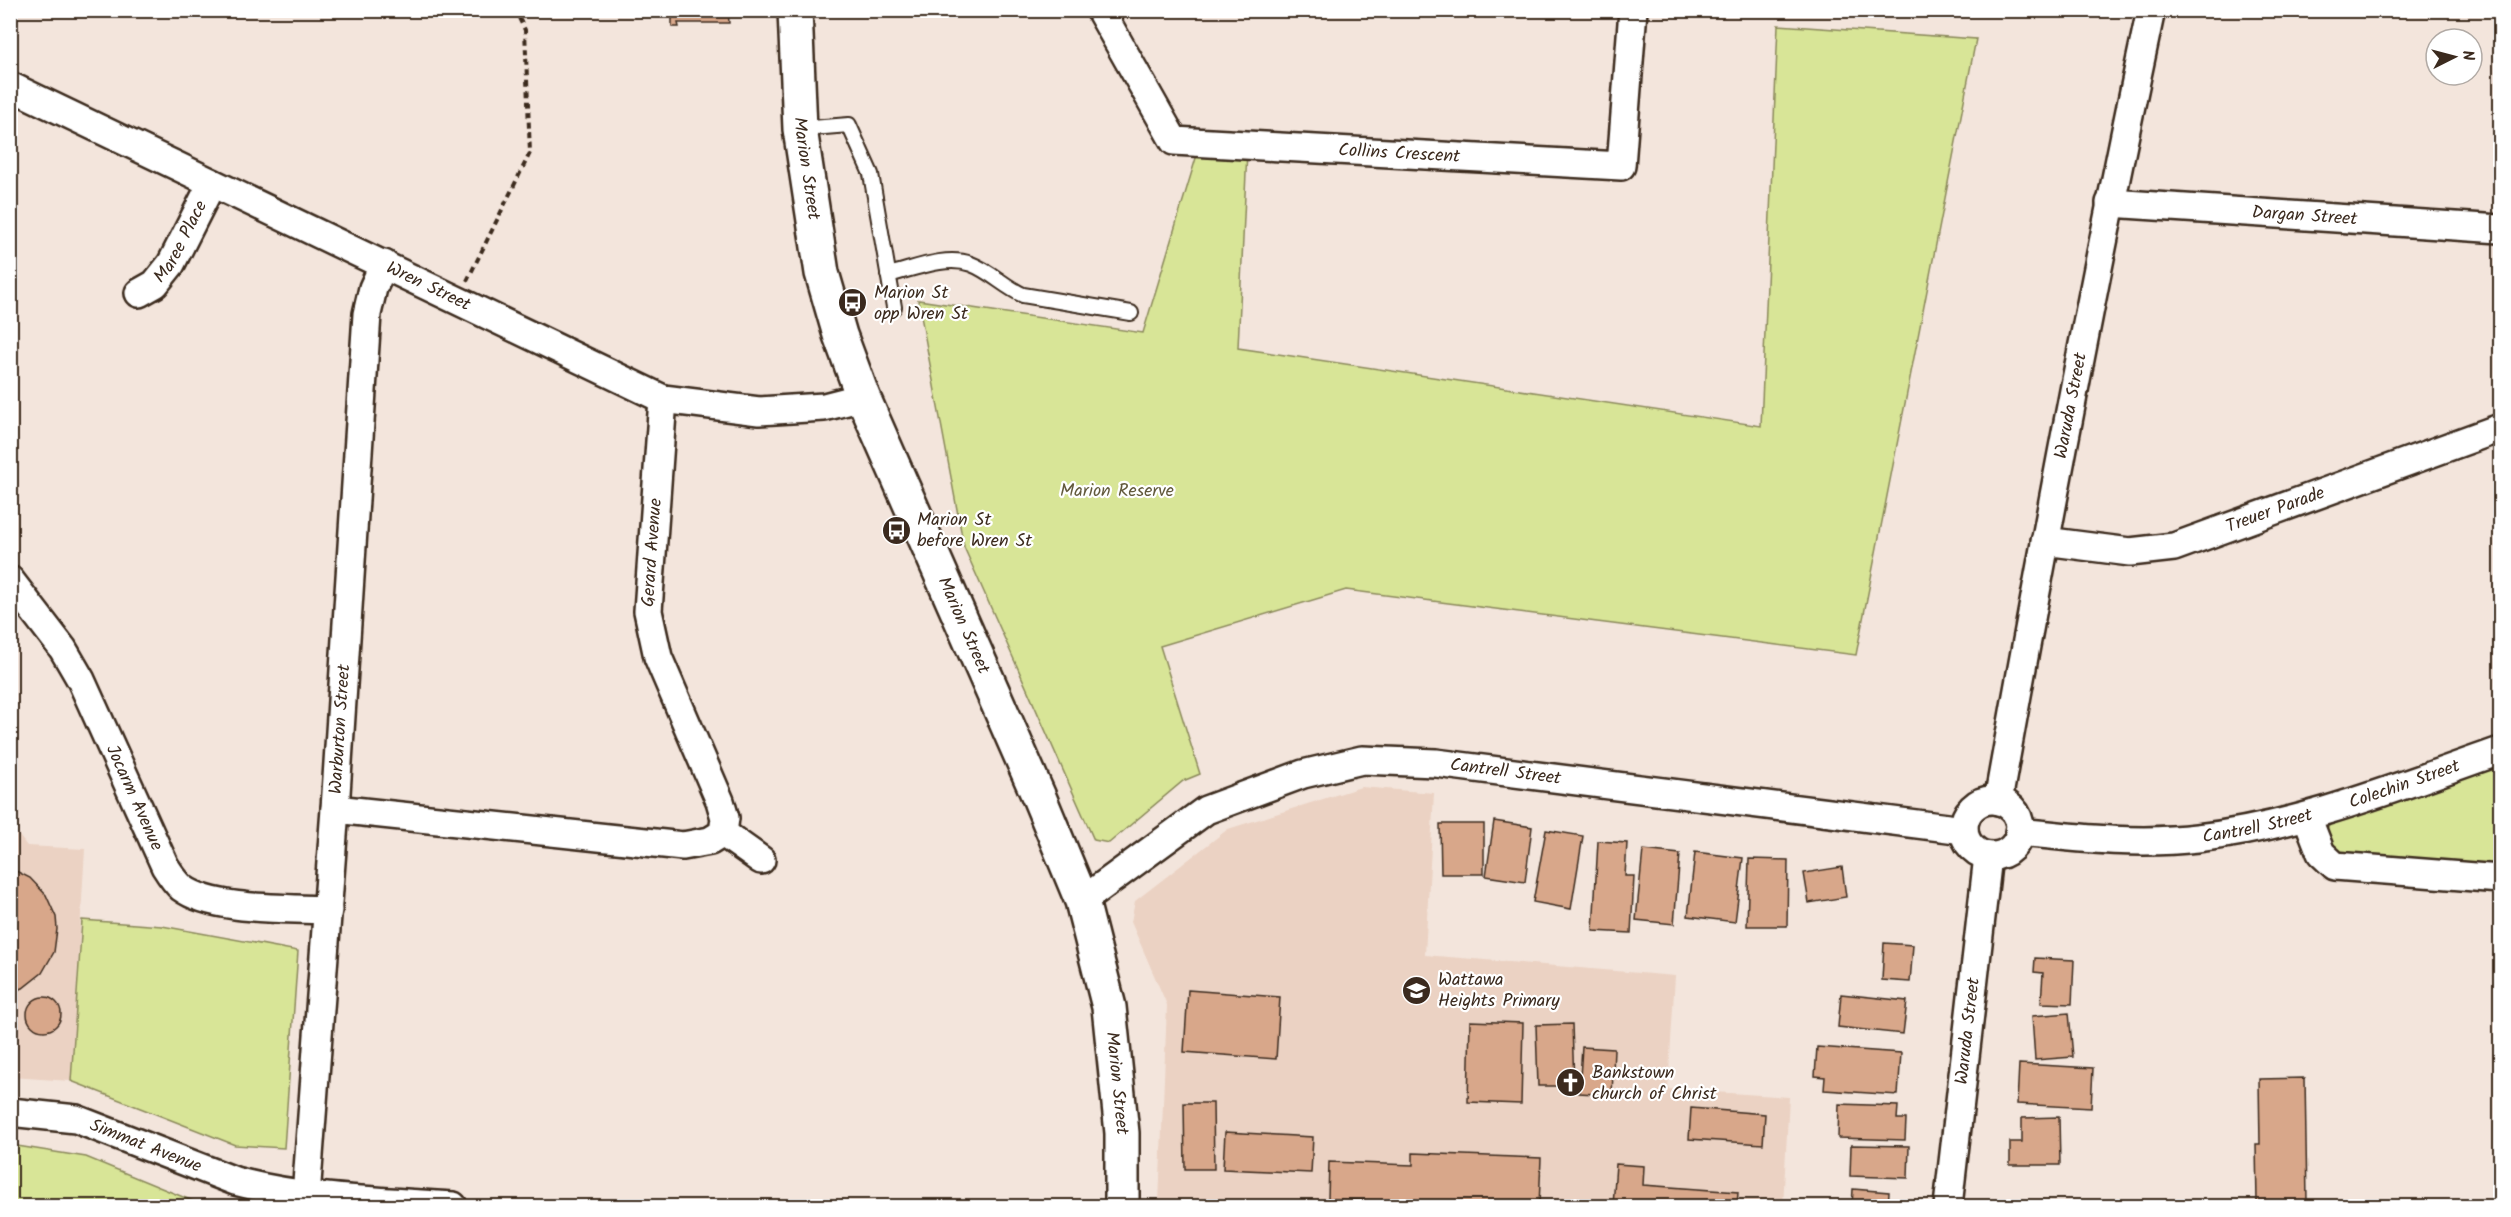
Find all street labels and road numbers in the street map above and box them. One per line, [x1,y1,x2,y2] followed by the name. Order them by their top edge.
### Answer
[785,116,828,223] street label: Marion Street
[1338,136,1462,172] street label: Collins Crescent
[146,195,215,290] street label: Maree Place
[2251,198,2359,234] street label: Dargan Street
[381,254,476,320] street label: Wren Street
[2047,349,2096,461] street label: Waruda Street
[2222,479,2329,541] street label: Treuer Parade
[634,497,670,608] street label: Gerard Avenue
[929,572,998,680] street label: Marion Street
[321,662,359,795] street label: Warburton Street
[98,740,171,855] street label: Jocarm Avenue
[1448,750,1564,793] street label: Cantrell Street
[2345,751,2465,817] street label: Colechin Street
[2201,800,2317,852] street label: Cantrell Street
[1947,975,1989,1086] street label: Waruda Street
[1097,1030,1137,1137] street label: Marion Street
[85,1111,206,1181] street label: Simmat Avenue

